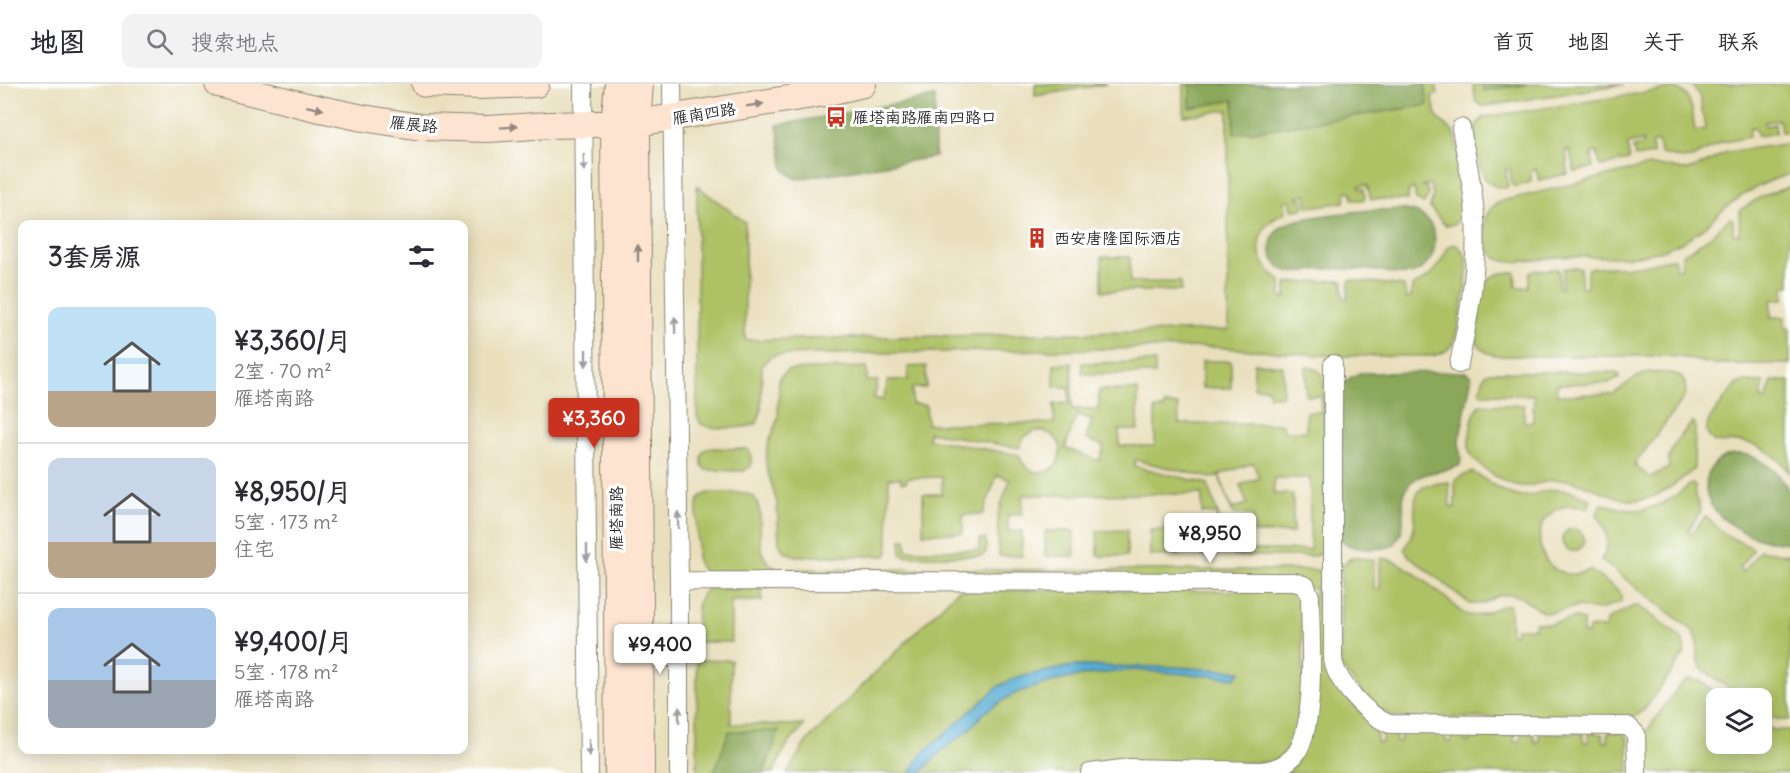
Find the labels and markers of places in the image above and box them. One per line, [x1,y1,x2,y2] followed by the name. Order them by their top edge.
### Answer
[824,105,848,129] bus stop icon: 雁塔南路雁南四路口
[853,107,997,127] place label: 雁塔南路雁南四路口
[1025,226,1049,250] building icon: 西安唐隆国际酒店
[1054,228,1182,248] place label: 西安唐隆国际酒店
[545,398,643,449] pin: ¥3,360
[1161,513,1259,564] pin: ¥8,950
[611,624,709,675] pin: ¥9,400

